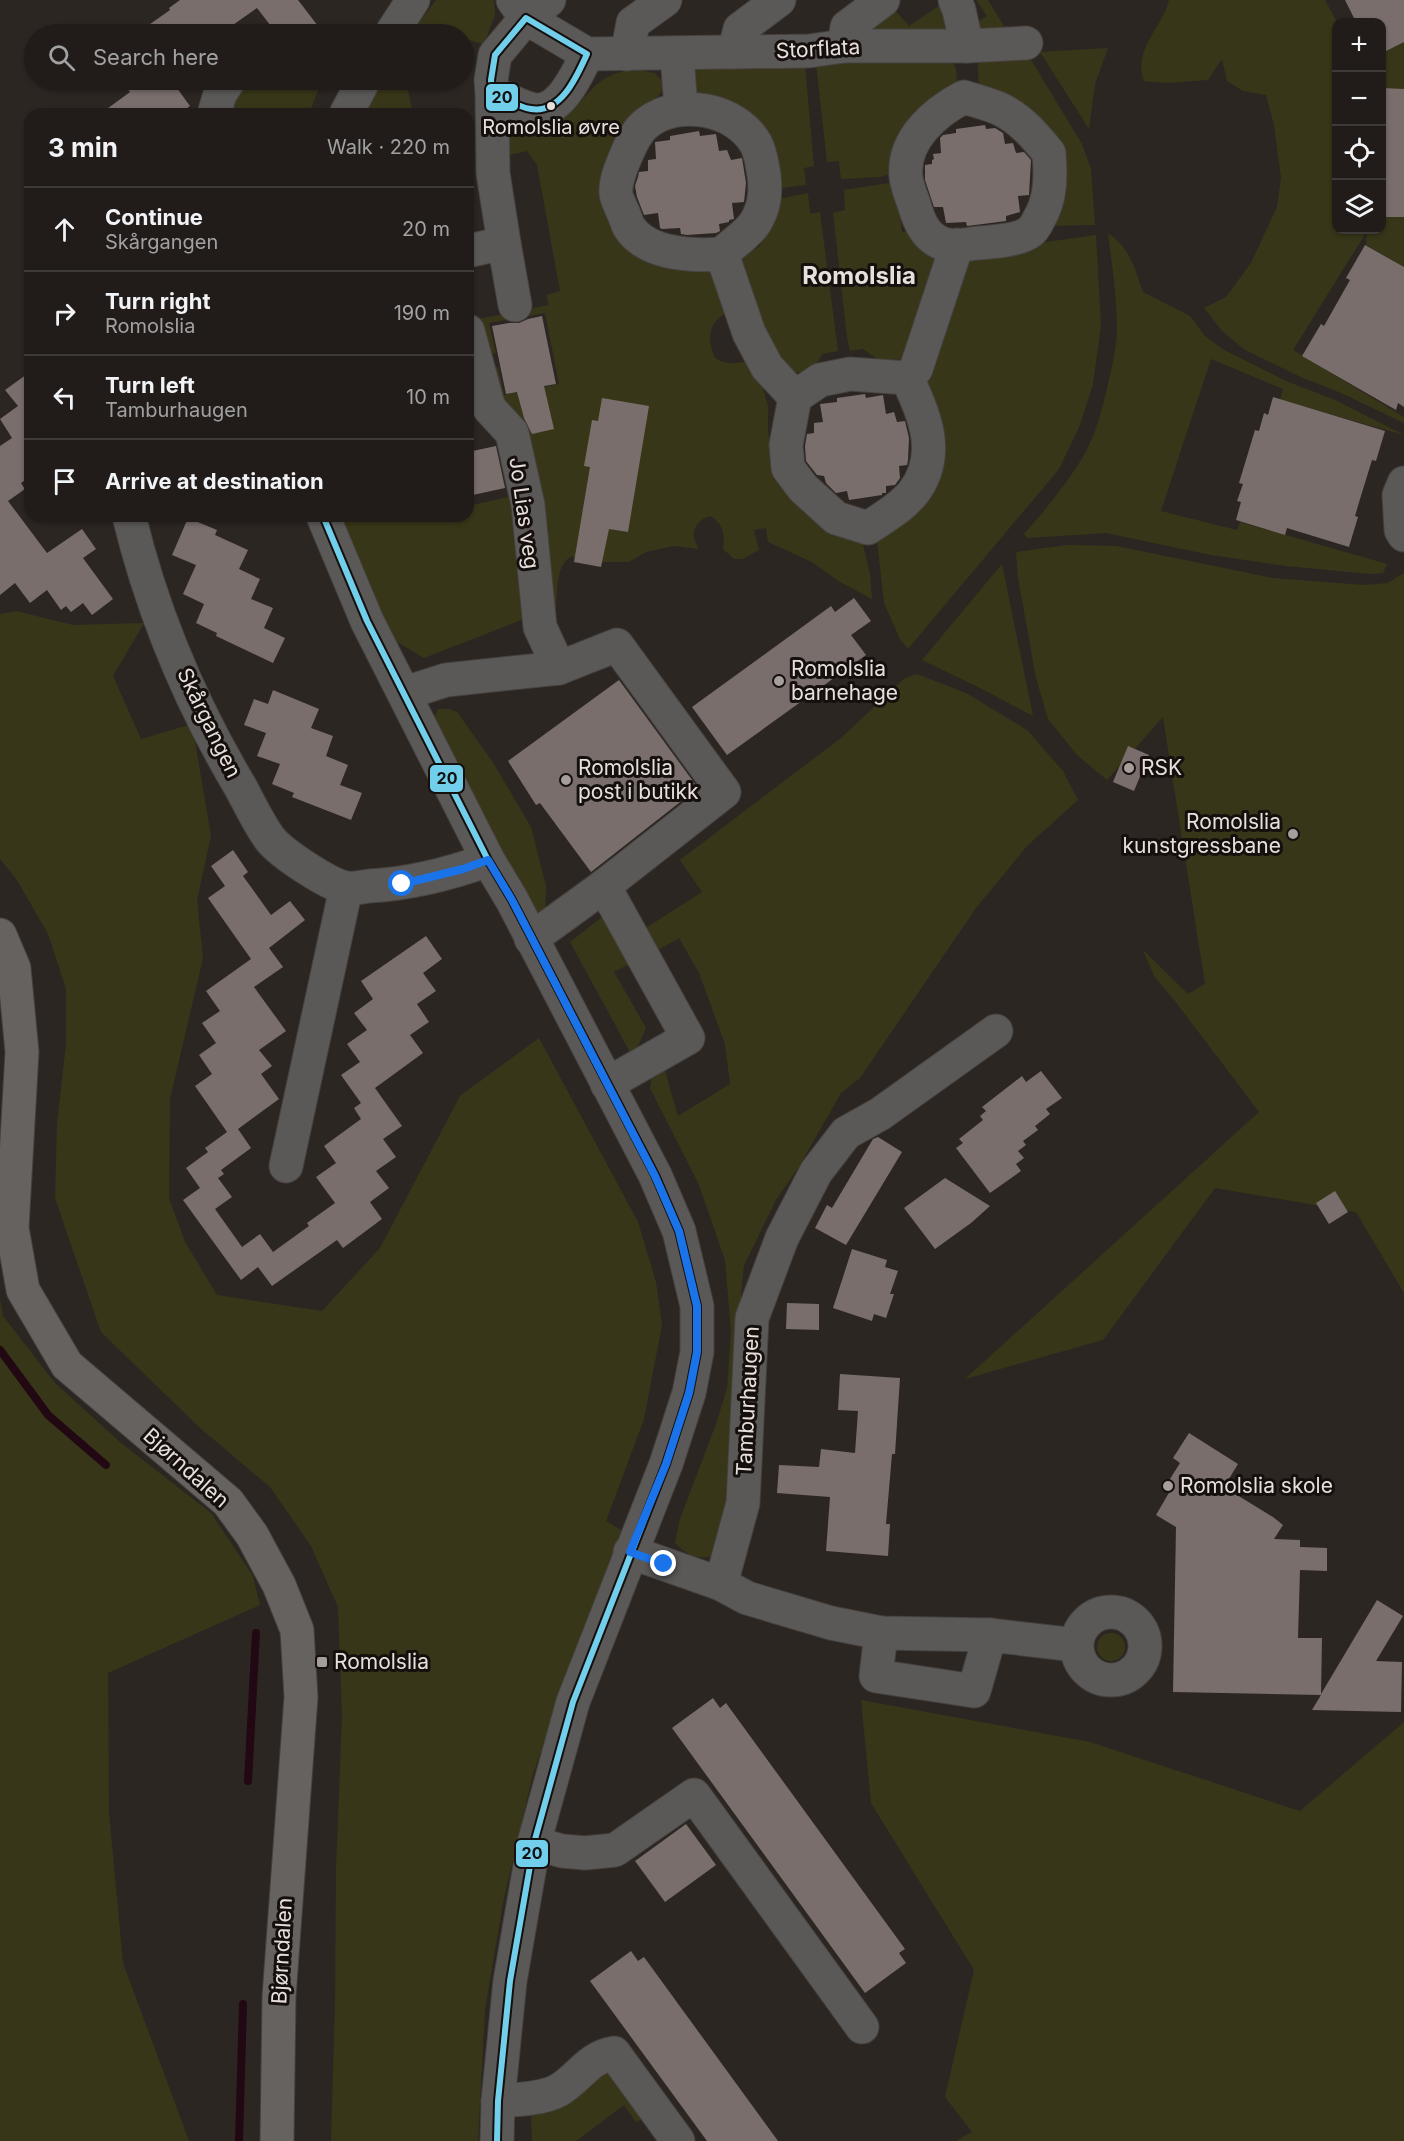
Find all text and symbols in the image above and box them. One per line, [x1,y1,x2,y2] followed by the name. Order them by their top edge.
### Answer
[1332,18,1386,234] map controls
[1332,18,1386,72] button: +
[24,24,474,90] search box
[775,34,861,63] street label: Storflata
[45,41,78,74] icon: search
[93,44,219,70] text: Search here
[1332,72,1386,126] button: −
[485,83,519,112] line badge: 20
[492,87,513,107] text: 20
[545,100,557,112] marker: Romolslia øvre
[482,115,620,139] place label: Romolslia øvre
[1332,126,1386,180] button: locate
[48,132,118,163] text: 3 min
[327,135,450,159] text: Walk · 220 m
[1332,180,1386,234] button: layers
[105,204,203,230] text: Continue
[48,213,81,246] icon: ahead
[402,217,450,241] text: 20 m
[105,230,218,254] text: Skårgangen
[802,261,916,290] district label: Romolslia
[105,288,211,314] text: Turn right
[48,297,81,330] icon: right
[394,301,450,325] text: 190 m
[105,314,195,338] text: Romolslia
[105,372,195,398] text: Turn left
[48,381,81,414] icon: left
[406,385,450,409] text: 10 m
[105,398,248,422] text: Tamburhaugen
[504,455,545,570] street label: Jo Lias veg
[48,465,81,498] icon: arrive
[105,468,324,494] text: Arrive at destination
[791,656,898,705] place label: Romolslia barnehage
[172,664,247,782] street label: Skårgangen
[772,674,786,688] marker: Romolslia barnehage
[578,755,699,804] place label: Romolslia post i butikk
[1141,755,1182,780] place label: RSK
[1122,761,1136,775] marker: RSK
[429,764,464,793] line badge: 20
[437,768,458,788] text: 20
[559,773,573,787] marker: Romolslia post i butikk
[1123,809,1281,858] place label: Romolslia kunstgressbane
[1286,827,1300,841] marker: Romolslia kunstgressbane
[388,870,414,896] route start
[731,1325,764,1476] street label: Tamburhaugen
[138,1423,234,1513] street label: Bjørndalen
[1180,1473,1333,1498] place label: Romolslia skole
[1161,1479,1175,1493] marker: Romolslia skole
[650,1550,676,1576] route end
[334,1649,429,1674] place label: Romolslia
[315,1655,329,1669] marker: Romolslia
[515,1839,549,1868] line badge: 20
[522,1843,543,1863] text: 20
[266,1897,297,2005] street label: Bjørndalen

